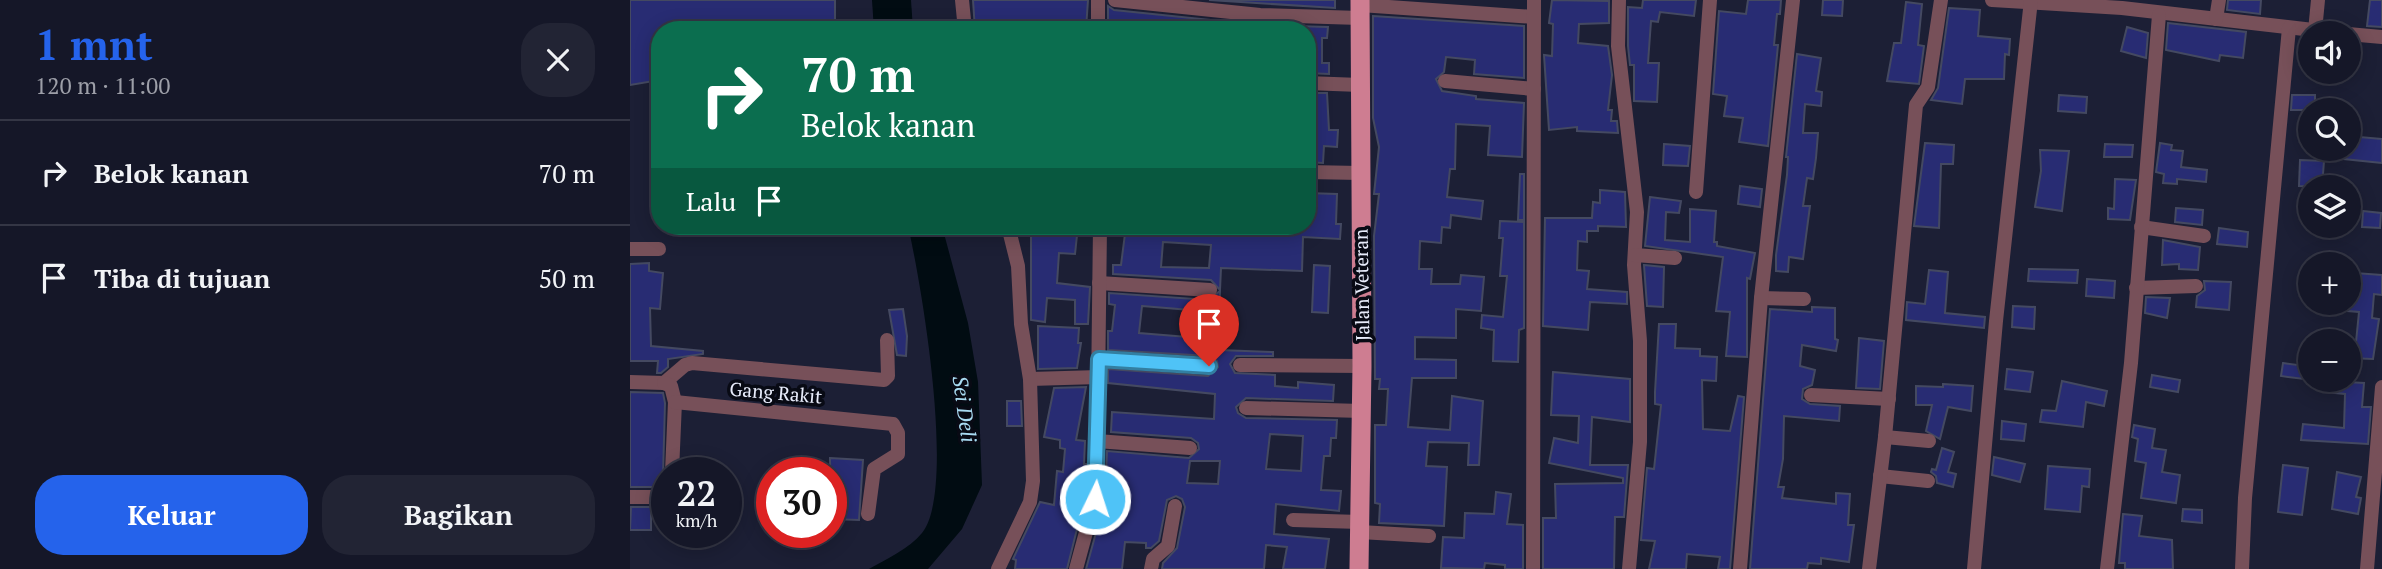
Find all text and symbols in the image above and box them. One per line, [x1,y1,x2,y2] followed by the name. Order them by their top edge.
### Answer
[35,16,153,72] text: 1 mnt
[2298,21,2361,392] map controls
[2298,21,2361,84] button: sound
[521,23,595,97] button: close
[801,41,915,106] text: 70 m
[686,49,777,140] icon: right
[35,70,170,101] text: 120 m · 11:00
[2298,98,2361,161] button: search
[801,104,975,146] text: Belok kanan
[35,154,73,192] icon: right
[94,156,249,190] text: Belok kanan
[539,156,595,190] text: 70 m
[2298,175,2361,238] button: layers
[750,182,788,220] icon: arrive
[686,184,736,218] text: Lalu
[1348,229,1374,341] street label: Jalan Veteran
[2298,252,2361,315] button: +
[35,259,73,297] icon: arrive
[94,261,270,295] text: Tiba di tujuan
[539,261,595,295] text: 50 m
[1179,294,1239,366] pin
[1190,305,1228,343] icon: arrive
[2298,329,2361,392] button: −
[946,374,984,445] water label: Sei Deli
[729,376,823,408] street label: Gang Rakit
[756,457,847,548] speed limit sign: 30
[1058,462,1132,536] position arrow
[677,470,716,516] text: 22
[35,475,308,555] button: Keluar
[322,475,595,555] button: Bagikan
[676,508,717,532] text: km/h

